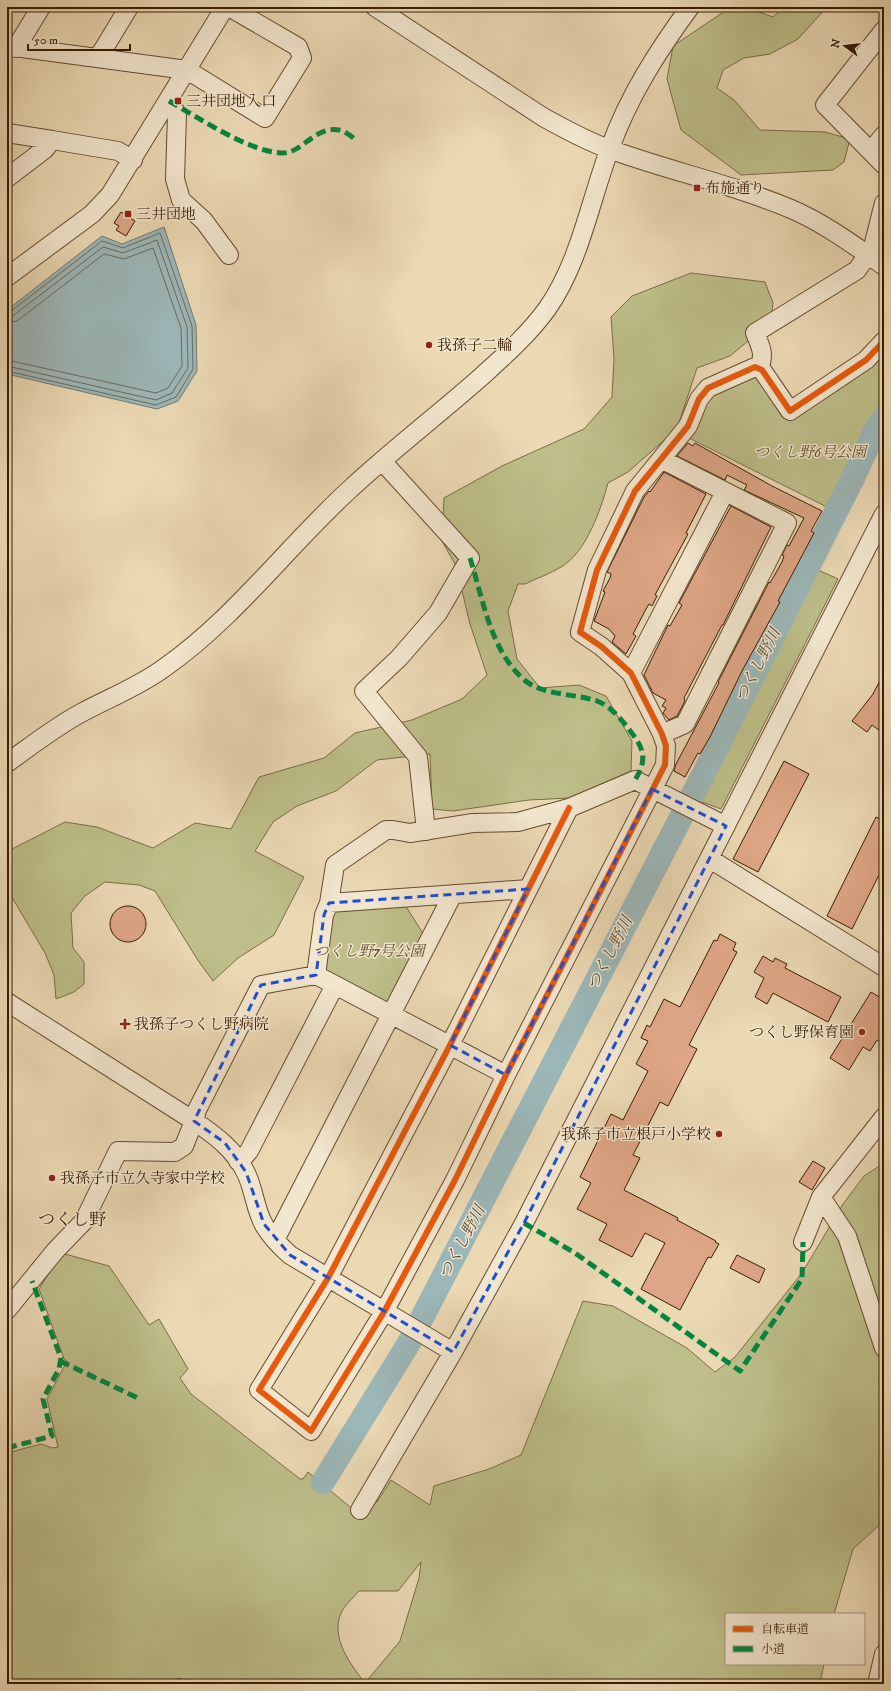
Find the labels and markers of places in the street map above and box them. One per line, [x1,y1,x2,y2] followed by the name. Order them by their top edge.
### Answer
[186,92,276,111] place label: 三井団地入口
[173,96,183,106] marker: 三井団地入口
[705,179,765,198] place label: 布施通り
[692,183,702,193] marker: 布施通り
[136,205,196,224] place label: 三井団地
[123,209,133,219] marker: 三井団地
[437,336,512,355] place label: 我孫子二輪
[424,340,434,350] marker: 我孫子二輪
[134,1015,269,1034] place label: 我孫子つくし野病院
[119,1018,131,1030] marker: 我孫子つくし野病院
[749,1023,854,1042] place label: つくし野保育園
[857,1027,867,1037] marker: つくし野保育園
[561,1125,711,1144] place label: 我孫子市立根戸小学校
[714,1129,724,1139] marker: 我孫子市立根戸小学校
[60,1169,225,1188] place label: 我孫子市立久寺家中学校
[47,1173,57,1183] marker: 我孫子市立久寺家中学校

